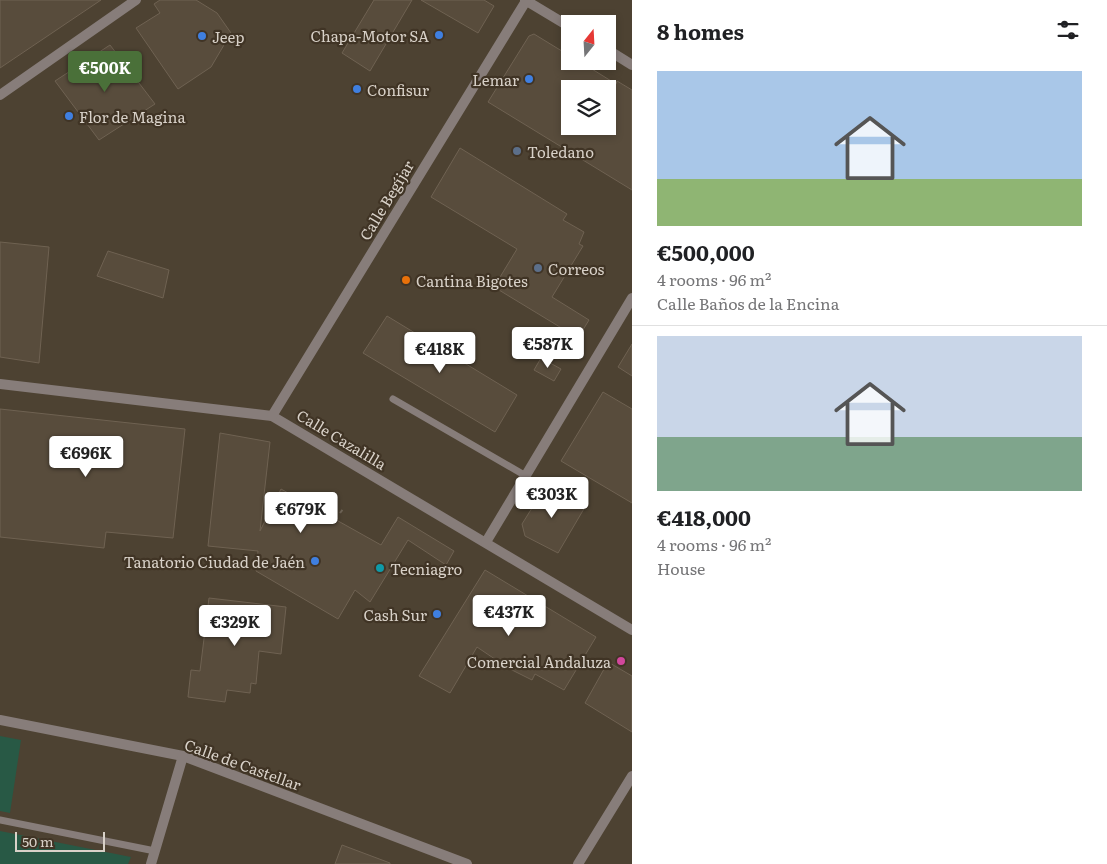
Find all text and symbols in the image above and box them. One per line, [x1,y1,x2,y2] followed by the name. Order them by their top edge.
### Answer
[561,15,616,70] north arrow
[561,15,616,135] map controls
[657,15,744,46] text: 8 homes
[1054,16,1082,44] icon: filters
[310,24,429,47] place label: Chapa-Motor SA
[212,25,244,48] place label: Jeep
[433,29,445,41] marker: Chapa-Motor SA
[196,30,208,42] marker: Jeep
[70,51,140,93] pin: €500K
[79,55,131,79] text: €500K
[472,68,519,91] place label: Lemar
[523,73,535,85] marker: Lemar
[367,78,429,101] place label: Confisur
[561,80,616,135] button: layers
[351,83,363,95] marker: Confisur
[825,103,915,193] icon: home
[79,105,186,128] place label: Flor de Magina
[63,110,75,122] marker: Flor de Magina
[527,140,594,163] place label: Toledano
[511,145,523,157] marker: Toledano
[353,156,419,244] street label: Calle Begíjar
[657,236,755,267] text: €500,000
[548,257,605,280] place label: Correos
[532,262,544,274] marker: Correos
[657,267,771,291] text: 4 rooms · 96 m²
[416,269,528,292] place label: Cantina Bigotes
[400,274,412,286] marker: Cantina Bigotes
[657,291,839,315] text: Calle Baños de la Encina
[513,326,583,369] pin: €587K
[523,331,573,355] text: €587K
[405,332,475,374] pin: €418K
[415,336,465,360] text: €418K
[825,369,915,459] icon: home
[293,403,392,475] street label: Calle Cazalilla
[51,436,121,478] pin: €696K
[60,440,112,464] text: €696K
[517,476,587,519] pin: €303K
[526,481,578,505] text: €303K
[266,492,336,534] pin: €679K
[276,496,326,520] text: €679K
[657,501,751,532] text: €418,000
[657,532,771,556] text: 4 rooms · 96 m²
[123,550,305,573] place label: Tanatorio Ciudad de Jaén
[309,555,321,567] marker: Tanatorio Ciudad de Jaén
[657,556,705,580] text: House
[390,557,463,580] place label: Tecniagro
[374,562,386,574] marker: Tecniagro
[474,594,544,637] pin: €437K
[484,599,534,623] text: €437K
[364,603,427,626] place label: Cash Sur
[200,604,270,647] pin: €329K
[431,608,443,620] marker: Cash Sur
[210,609,260,633] text: €329K
[467,650,612,673] place label: Comercial Andaluza
[615,655,627,667] marker: Comercial Andaluza
[182,732,304,796] street label: Calle de Castellar
[15,829,105,852] scale bar
[22,831,54,851] text: 50 m

